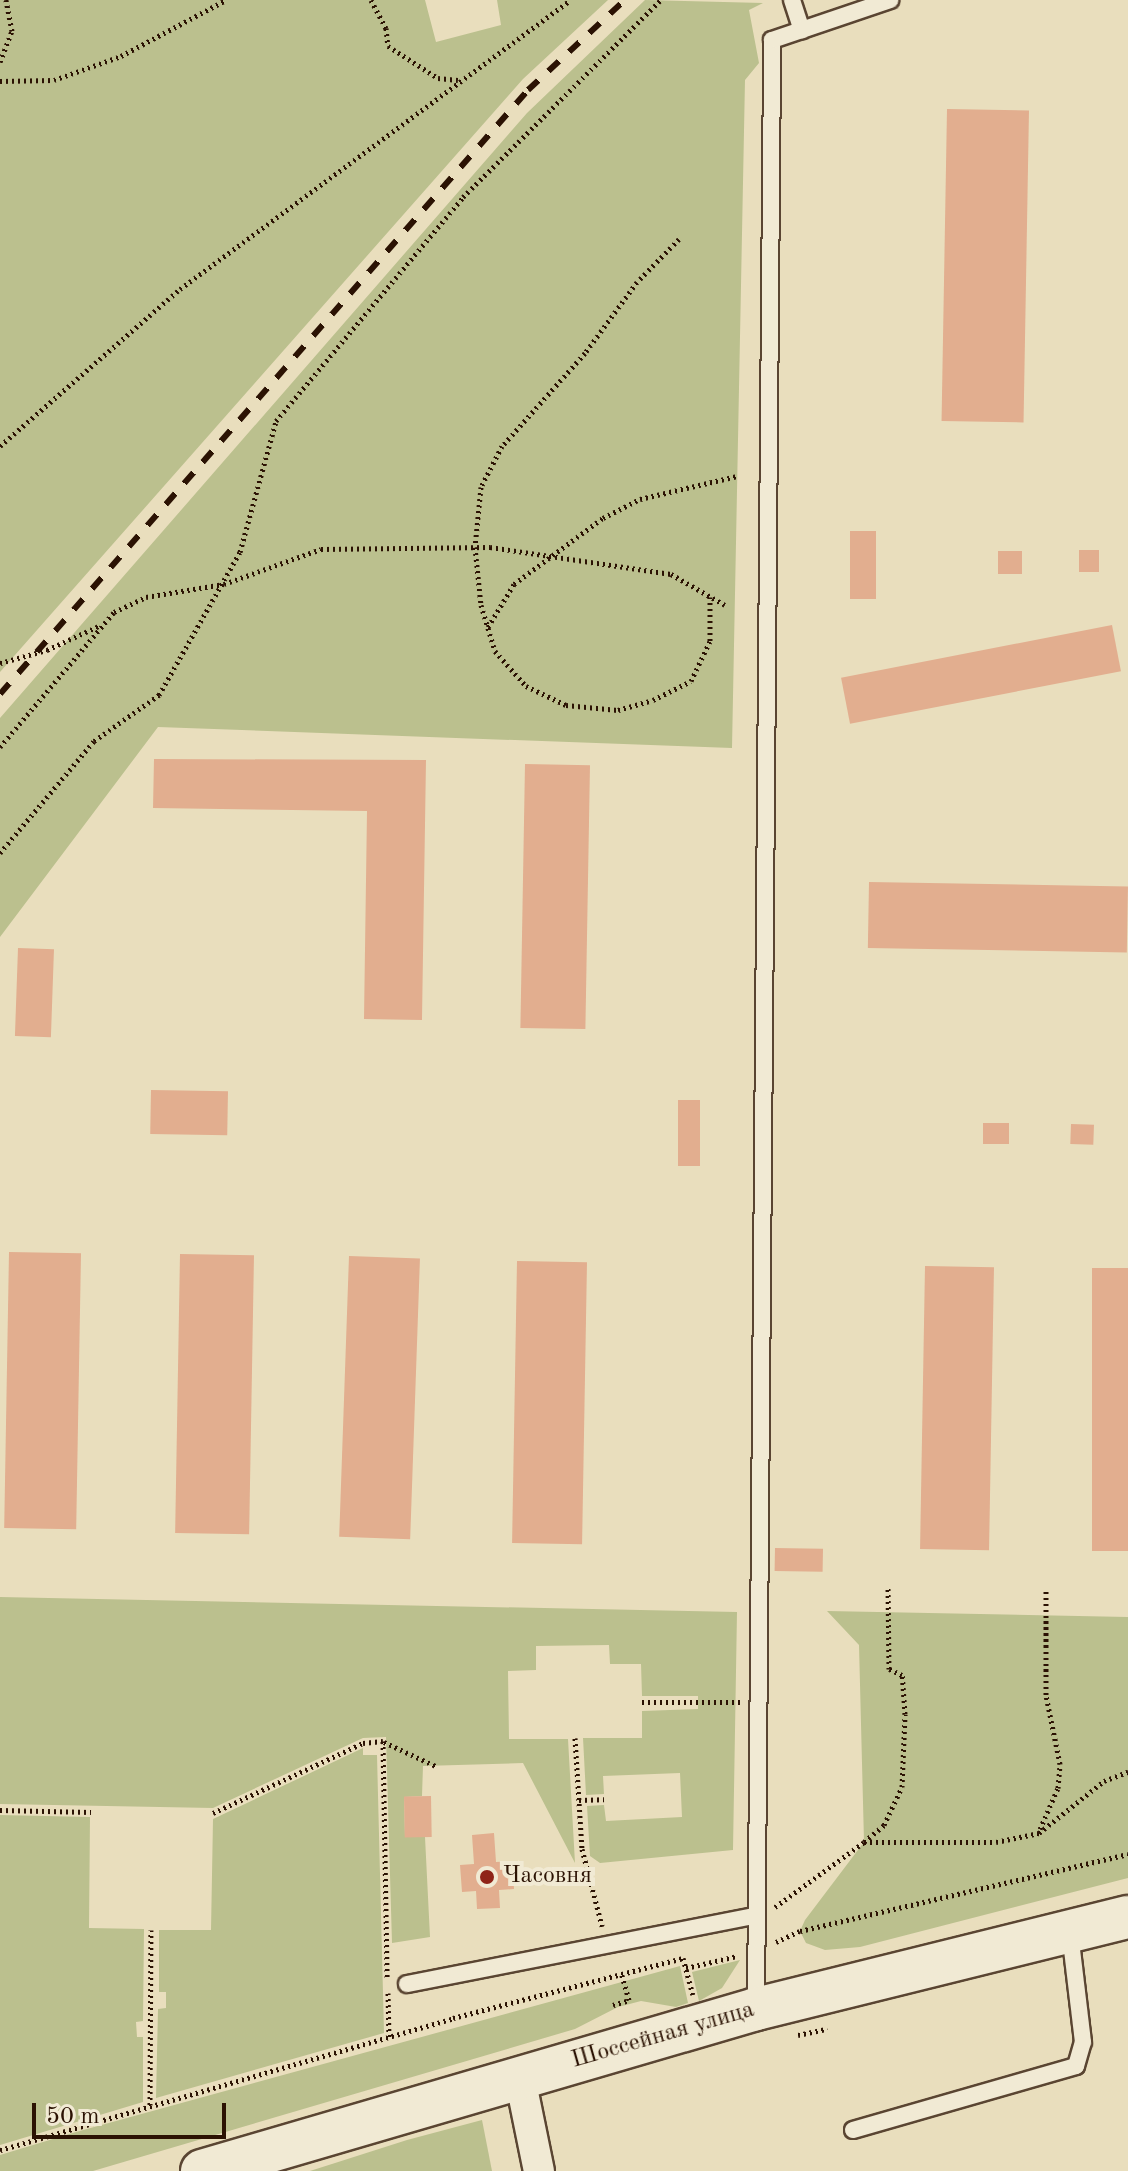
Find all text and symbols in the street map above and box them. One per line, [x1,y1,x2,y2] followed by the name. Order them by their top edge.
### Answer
[503,1863,592,1891] place label: Часовня
[478,1868,496,1886] marker: Часовня
[568,1996,758,2076] street label: Шоссейная улица
[36,2087,230,2137] scale bar
[46,2105,100,2129] text: 50 m

